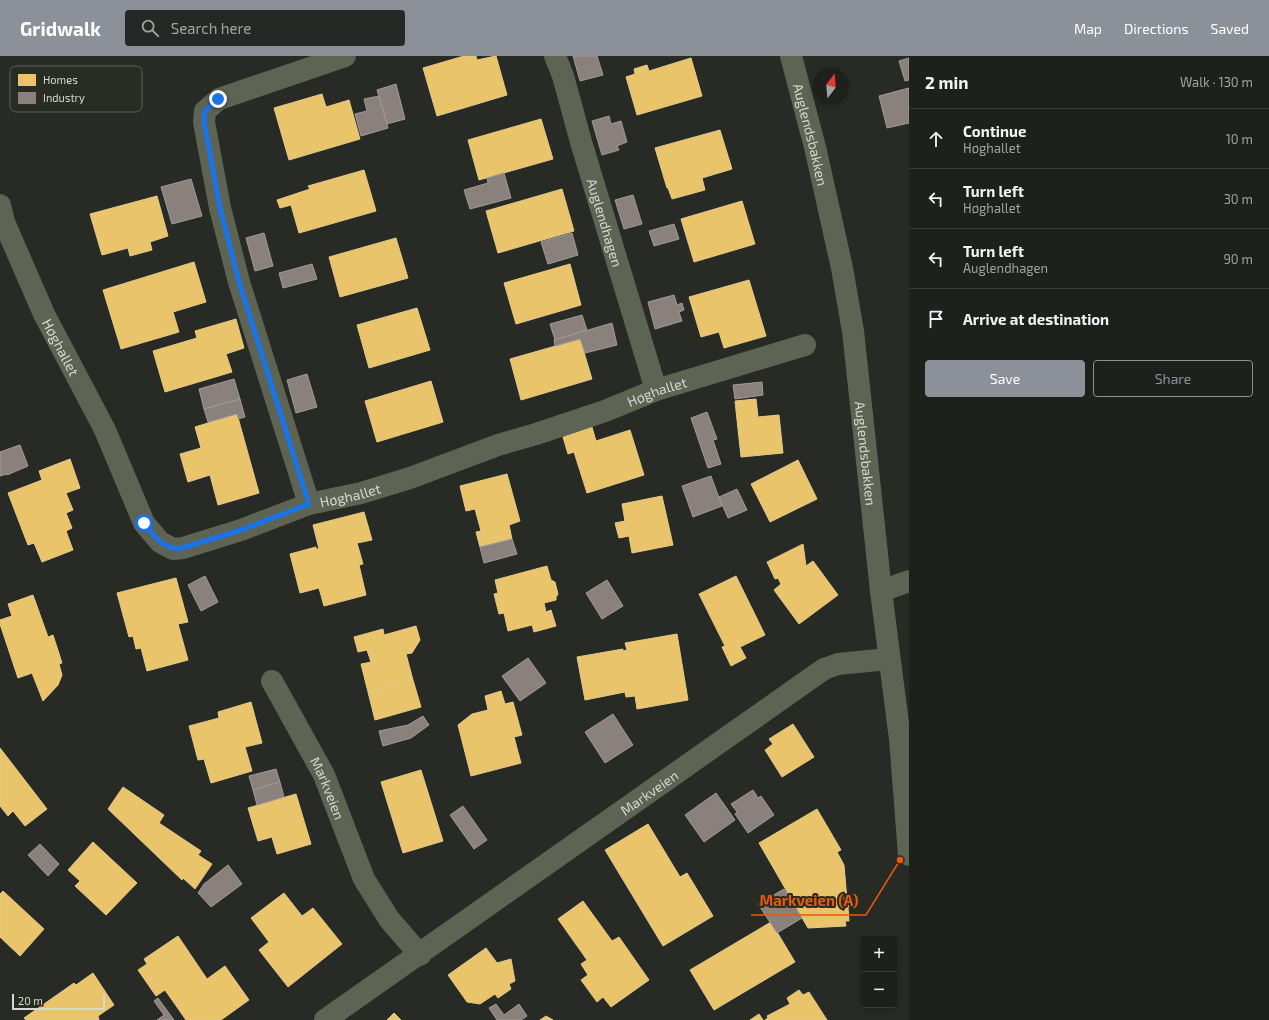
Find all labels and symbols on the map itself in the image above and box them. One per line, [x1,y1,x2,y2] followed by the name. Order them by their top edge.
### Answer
[10,66,142,112] legend
[813,68,849,104] north arrow
[43,73,78,86] text: Homes
[790,81,832,187] street label: Auglendsbakken
[209,90,227,108] route end
[43,91,85,104] text: Industry
[584,176,627,269] street label: Auglendhagen
[39,315,83,378] street label: Høghallet
[624,373,689,410] street label: Høghallet
[852,400,880,506] street label: Auglendsbakken
[318,479,383,510] street label: Høghallet
[135,514,153,532] route start
[307,754,349,822] street label: Markveien
[617,766,681,818] street label: Markveien
[751,888,866,915] callout: Markveien (A)
[759,891,859,909] text: Markveien (A)
[12,992,105,1011] scale bar

